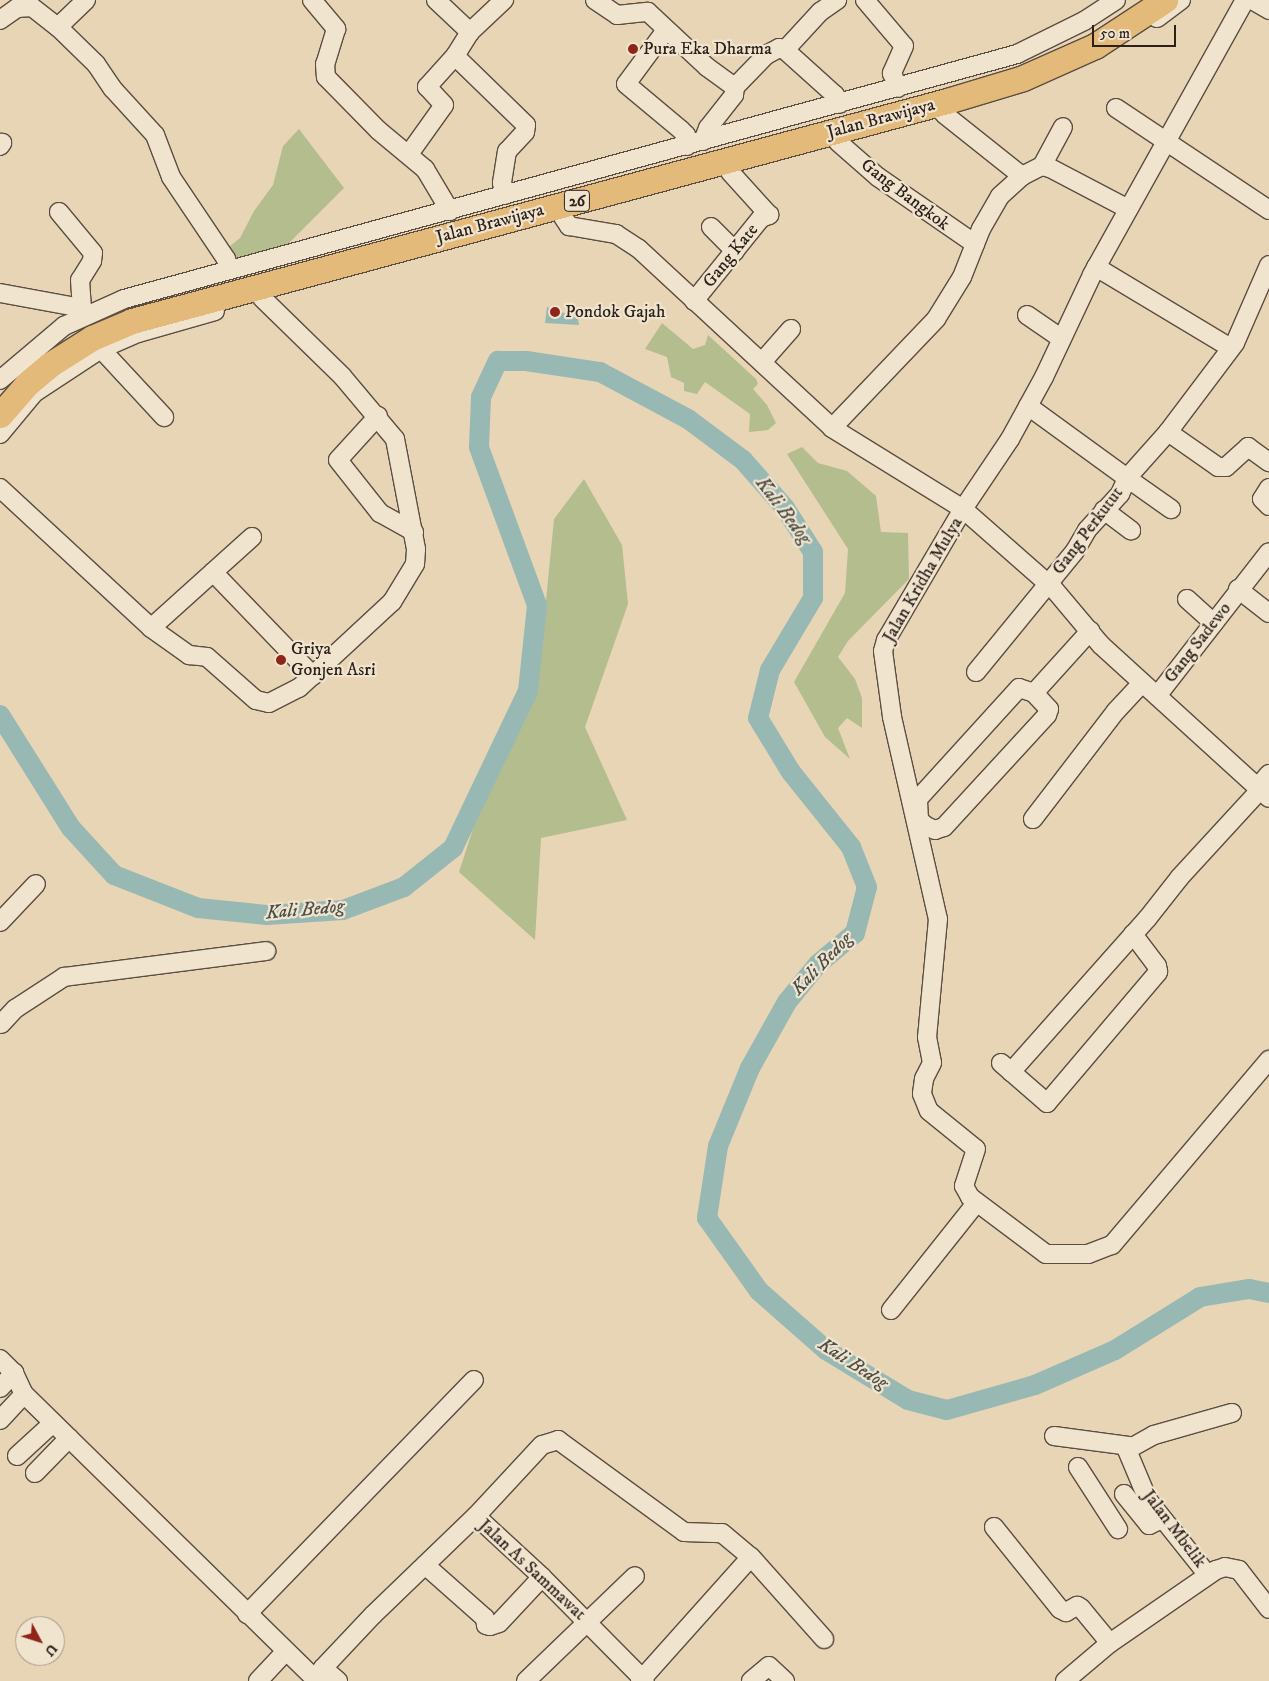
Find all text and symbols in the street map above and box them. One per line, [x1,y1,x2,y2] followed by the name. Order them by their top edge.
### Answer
[1094,15,1178,47] scale bar
[1100,24,1130,43] text: 50 m
[643,38,772,60] place label: Pura Eka Dharma
[627,43,639,55] marker: Pura Eka Dharma
[825,94,937,144] street label: Jalan Brawijaya
[856,155,954,235] street label: Gang Bangkok
[563,188,591,215] road number: 26
[434,199,546,249] street label: Jalan Brawijaya
[699,220,763,292] street label: Gang Kate
[565,301,665,323] place label: Pondok Gajah
[549,306,561,318] marker: Pondok Gajah
[750,473,816,549] water label: Kali Bedog
[1048,483,1128,579] street label: Gang Perkutut
[878,514,968,646] street label: Jalan Kridha Mulya
[1160,599,1236,687] street label: Gang Sadewo
[291,639,376,682] place label: Griya Gonjen Asri
[275,654,287,666] marker: Griya Gonjen Asri
[265,895,345,925] water label: Kali Bedog
[787,928,857,1000] water label: Kali Bedog
[814,1333,892,1395] water label: Kali Bedog
[1138,1486,1210,1572] street label: Jalan Mbelik
[474,1515,590,1625] street label: Jalan As Sammawat
[15,1616,65,1666] north arrow
[40,1640,61,1660] text: U

